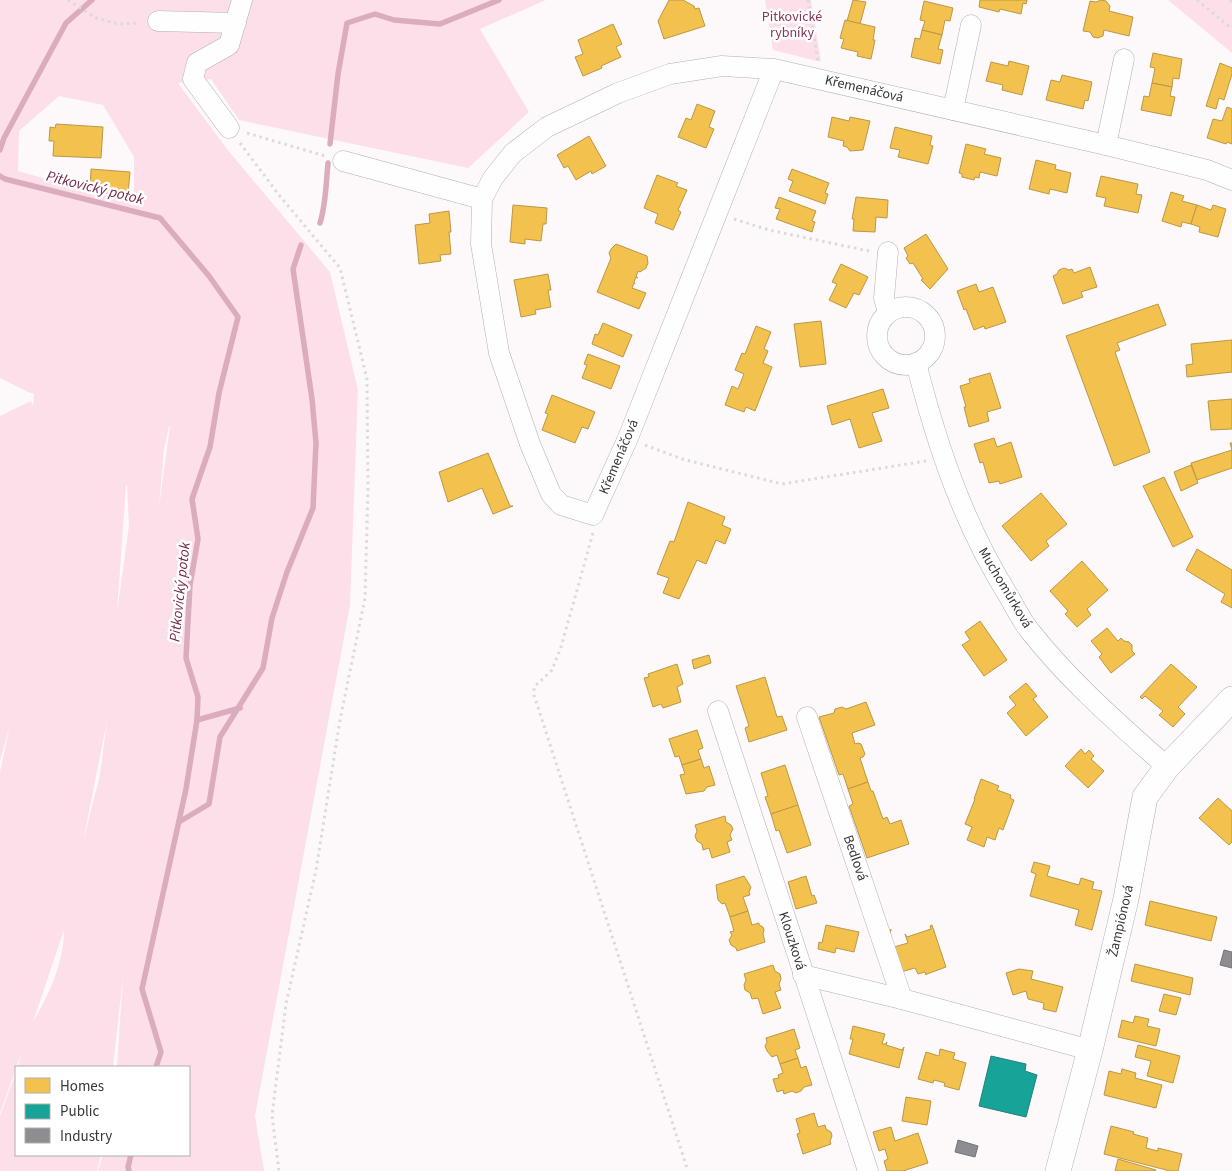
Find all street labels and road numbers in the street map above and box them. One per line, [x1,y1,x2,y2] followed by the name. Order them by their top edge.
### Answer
[823,70,905,108] street label: Křemenáčová
[594,416,644,498] street label: Křemenáčová
[973,544,1037,632] street label: Muchomůrková
[838,832,872,884] street label: Bedlová
[1103,883,1139,959] street label: Žampiónová
[773,909,811,973] street label: Klouzková

